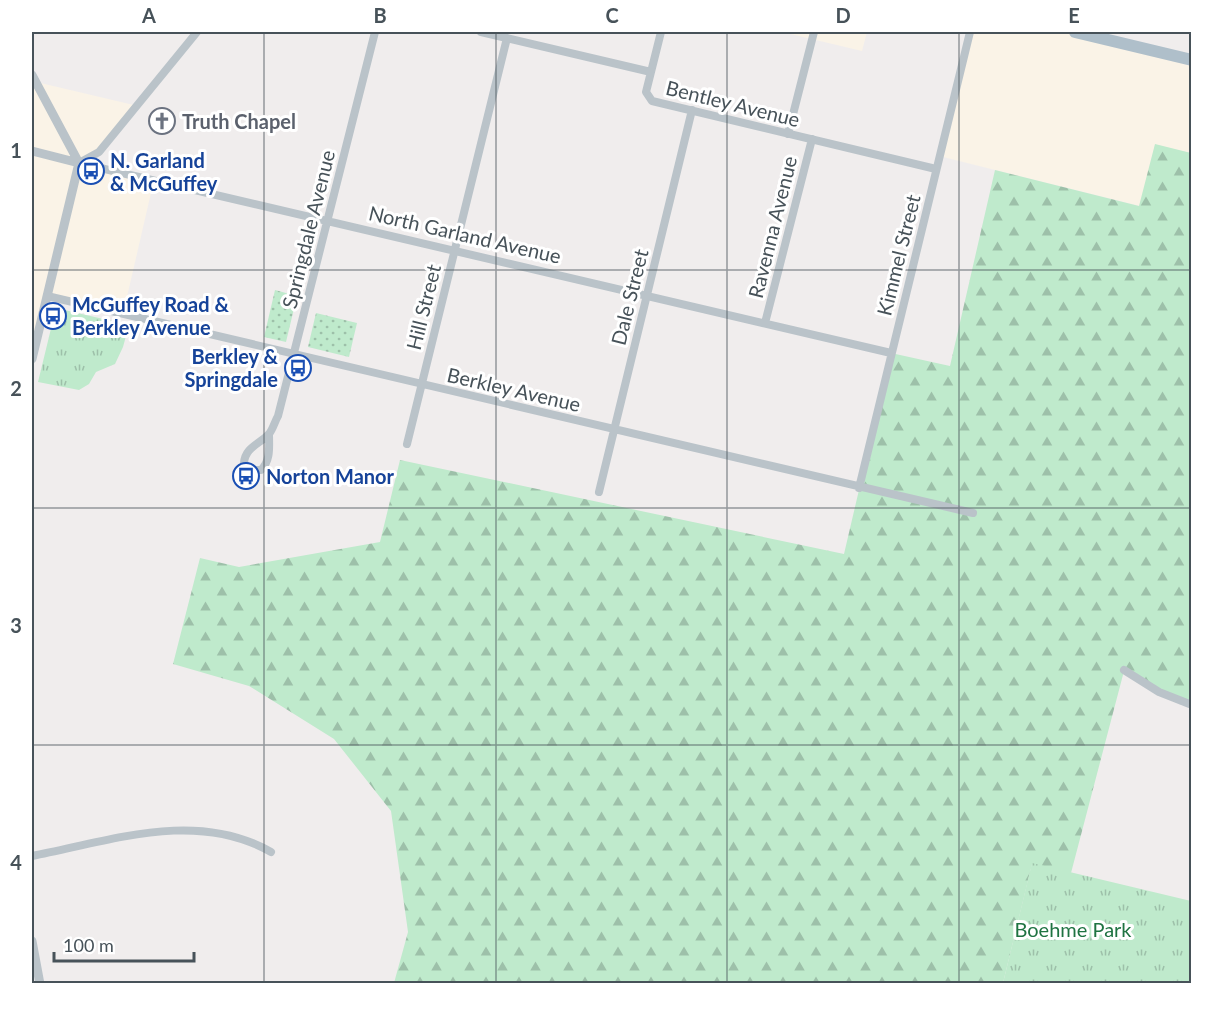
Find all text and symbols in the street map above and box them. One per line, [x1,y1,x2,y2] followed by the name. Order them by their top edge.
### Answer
[141,3,156,27] text: A
[373,3,387,27] text: B
[605,3,619,27] text: C
[835,3,851,27] text: D
[1068,3,1080,27] text: E
[664,75,802,131] street label: Bentley Avenue
[147,106,177,136] church icon: Truth Chapel
[182,109,296,133] place label: Truth Chapel
[10,138,22,162] text: 1
[277,147,339,311] street label: Springdale Avenue
[110,148,218,195] place label: N. Garland & McGuffey
[743,153,801,301] street label: Ravenna Avenue
[76,156,106,186] bus stop icon: N. Garland & McGuffey
[871,192,925,318] street label: Kimmel Street
[367,200,563,268] street label: North Garland Avenue
[606,247,652,347] street label: Dale Street
[401,262,445,352] street label: Hill Street
[72,292,229,339] place label: McGuffey Road & Berkley Avenue
[38,301,68,331] bus stop icon: McGuffey Road & Berkley Avenue
[184,344,279,391] place label: Berkley & Springdale
[283,353,313,383] bus stop icon: Berkley & Springdale
[445,362,583,416] street label: Berkley Avenue
[10,376,22,400] text: 2
[231,461,261,491] bus stop icon: Norton Manor
[266,464,395,488] place label: Norton Manor
[10,613,22,637] text: 3
[10,850,22,874] text: 4
[1014,917,1132,941] park label: Boehme Park
[54,925,194,963] scale bar
[63,934,114,956] text: 100 m

